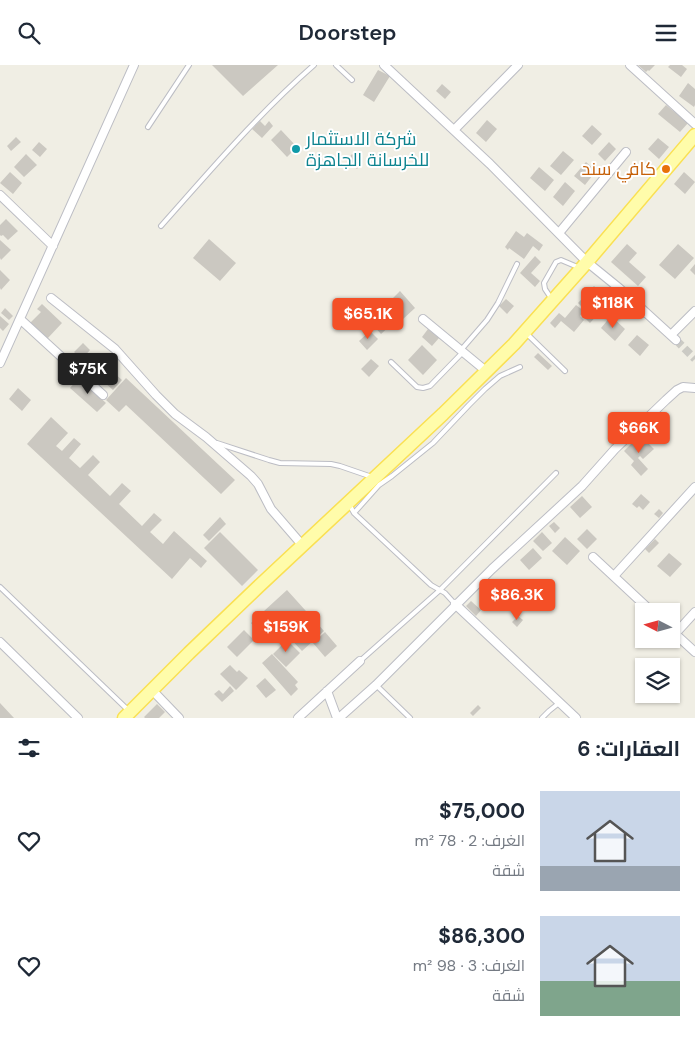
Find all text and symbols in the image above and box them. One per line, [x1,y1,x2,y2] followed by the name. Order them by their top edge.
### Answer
[298,18,397,47] text: Doorstep
[15,19,43,47] icon: search
[652,19,680,47] icon: menu
[305,127,429,172] place label: شركة الاستثمار للخرسانة الجاهزة
[290,143,302,155] marker: شركة الاستثمار للخرسانة الجاهزة
[582,157,656,183] place label: كافي سند
[660,163,672,175] marker: كافي سند
[578,287,648,329] pin: $118K
[592,292,634,313] text: $118K
[327,297,409,340] pin: $65.1K
[343,303,393,324] text: $65.1K
[58,353,118,395] pin: $75K
[69,358,107,379] text: $75K
[609,411,669,454] pin: $66K
[619,417,659,438] text: $66K
[476,579,558,621] pin: $86.3K
[490,584,544,605] text: $86.3K
[635,603,680,647] north arrow
[635,603,680,703] map controls
[251,611,321,653] pin: $159K
[263,616,309,637] text: $159K
[635,658,680,703] button: layers
[15,734,43,762] icon: filters
[577,735,680,763] text: العقارات: 6
[439,797,525,825] text: $75,000
[580,811,640,871] icon: home
[15,827,43,855] icon: heart
[415,830,525,851] text: الغرف: 2 · 78 m²
[492,860,525,881] text: شقة
[438,922,525,950] text: $86,300
[580,936,640,996] icon: home
[15,952,43,980] icon: heart
[413,955,525,976] text: الغرف: 3 · 98 m²
[492,985,525,1006] text: شقة

